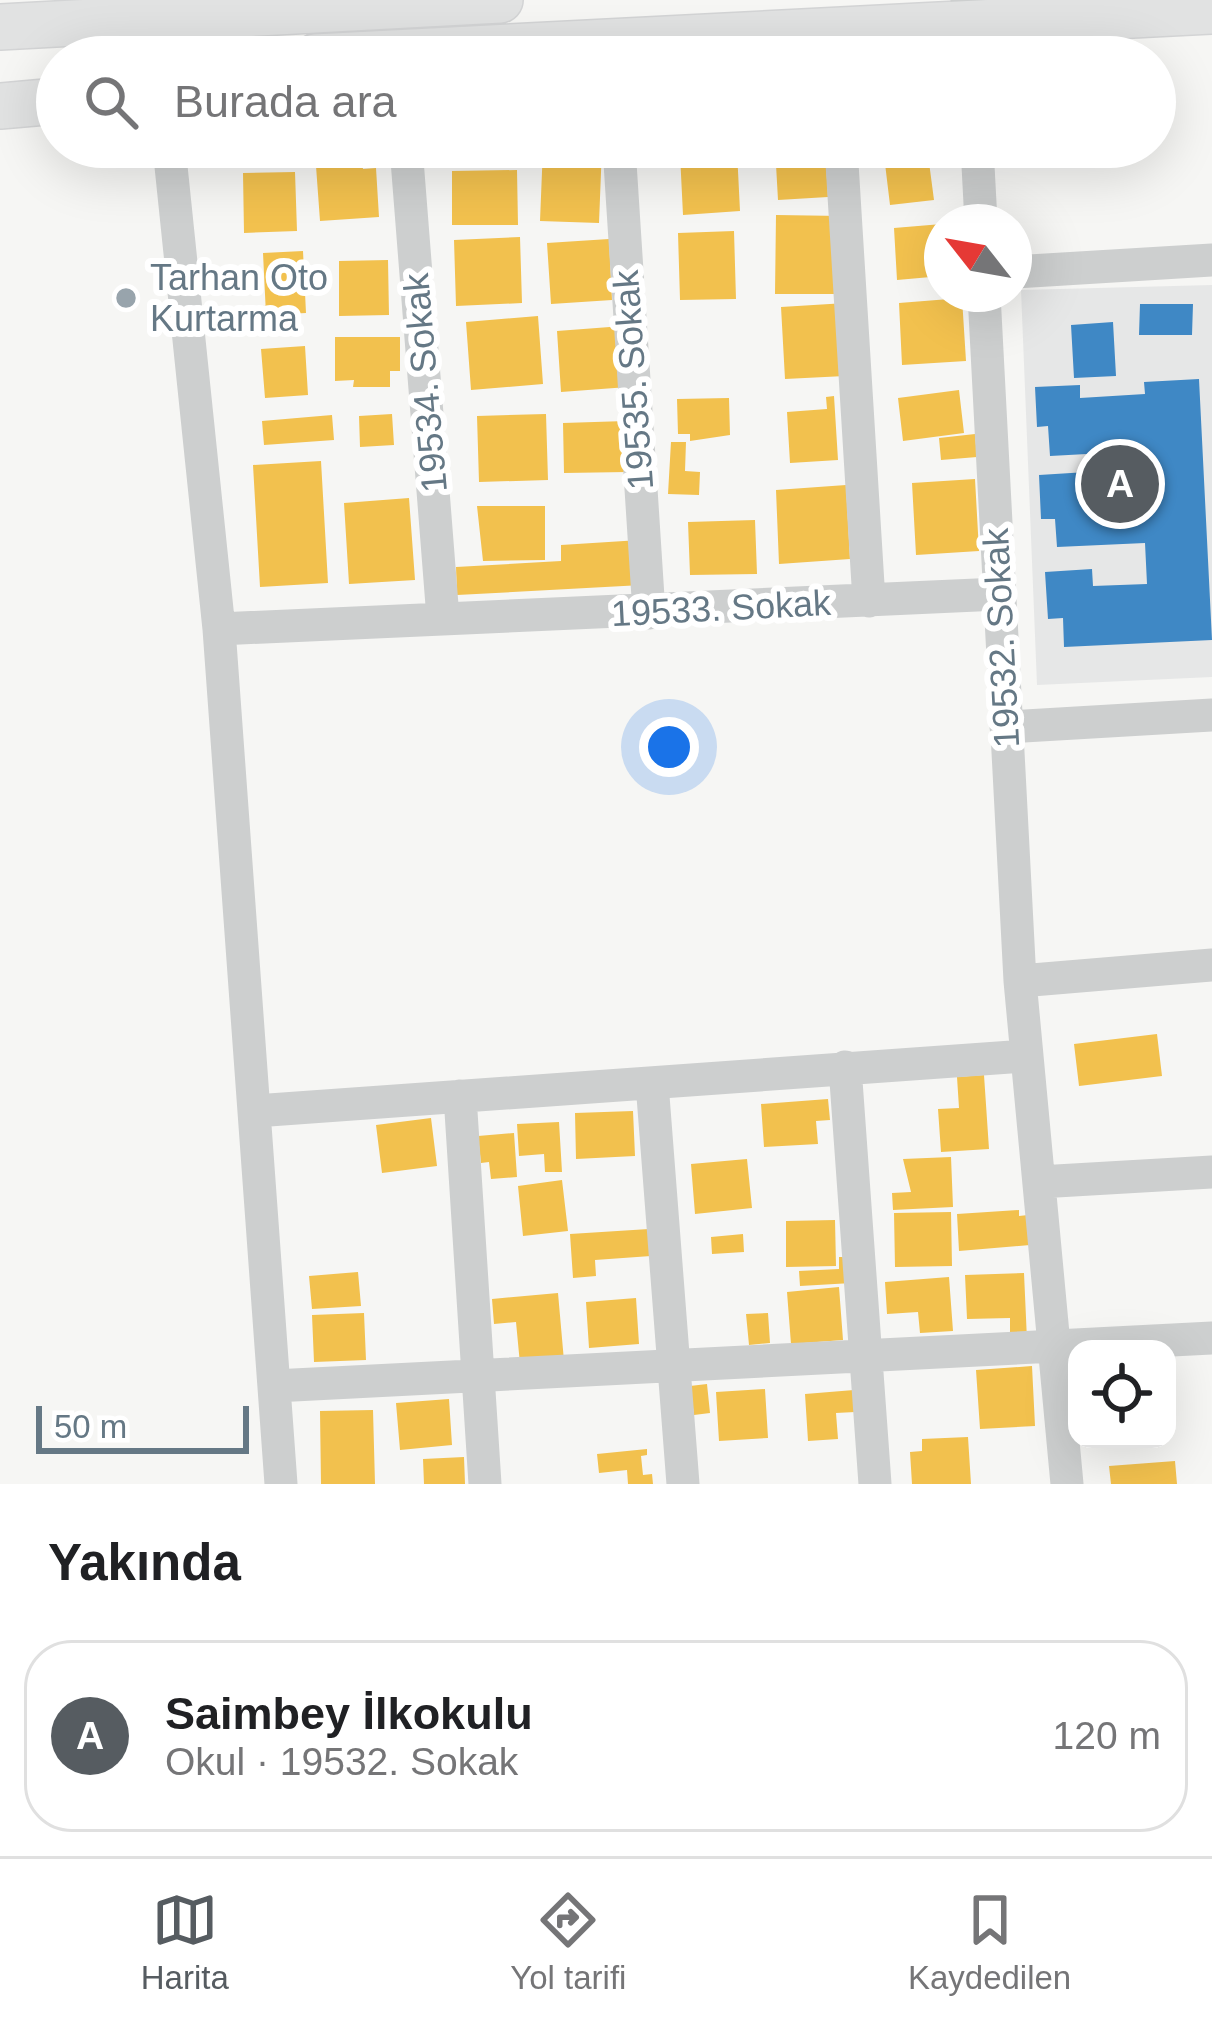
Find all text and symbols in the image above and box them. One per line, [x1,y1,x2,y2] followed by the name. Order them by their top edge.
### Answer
[36,36,1176,168] search box
[78,69,144,135] icon: search
[174,76,397,127] text: Burada ara
[924,204,1032,312] north arrow
[150,257,328,339] place label: Tarhan Oto Kurtarma
[605,268,661,491] street label: 19535. Sokak
[395,271,455,494] street label: 19534. Sokak
[113,285,139,311] marker: Tarhan Oto Kurtarma
[1081,439,1159,529] pin: A
[975,526,1027,749] street label: 19532. Sokak
[610,582,833,634] street label: 19533. Sokak
[639,717,699,777] your location
[1068,1340,1176,1448] map controls
[1068,1340,1176,1448] button: locate
[36,1400,249,1453] scale bar
[54,1408,127,1445] text: 50 m
[48,1534,241,1591] text: Yakında
[165,1688,533,1739] text: Saimbey İlkokulu
[76,1714,104,1757] text: A
[1053,1714,1161,1757] text: 120 m
[165,1740,518,1783] text: Okul · 19532. Sokak
[141,1887,229,1997] tab: Harita
[510,1887,626,1997] tab: Yol tarifi
[908,1887,1071,1997] tab: Kaydedilen

